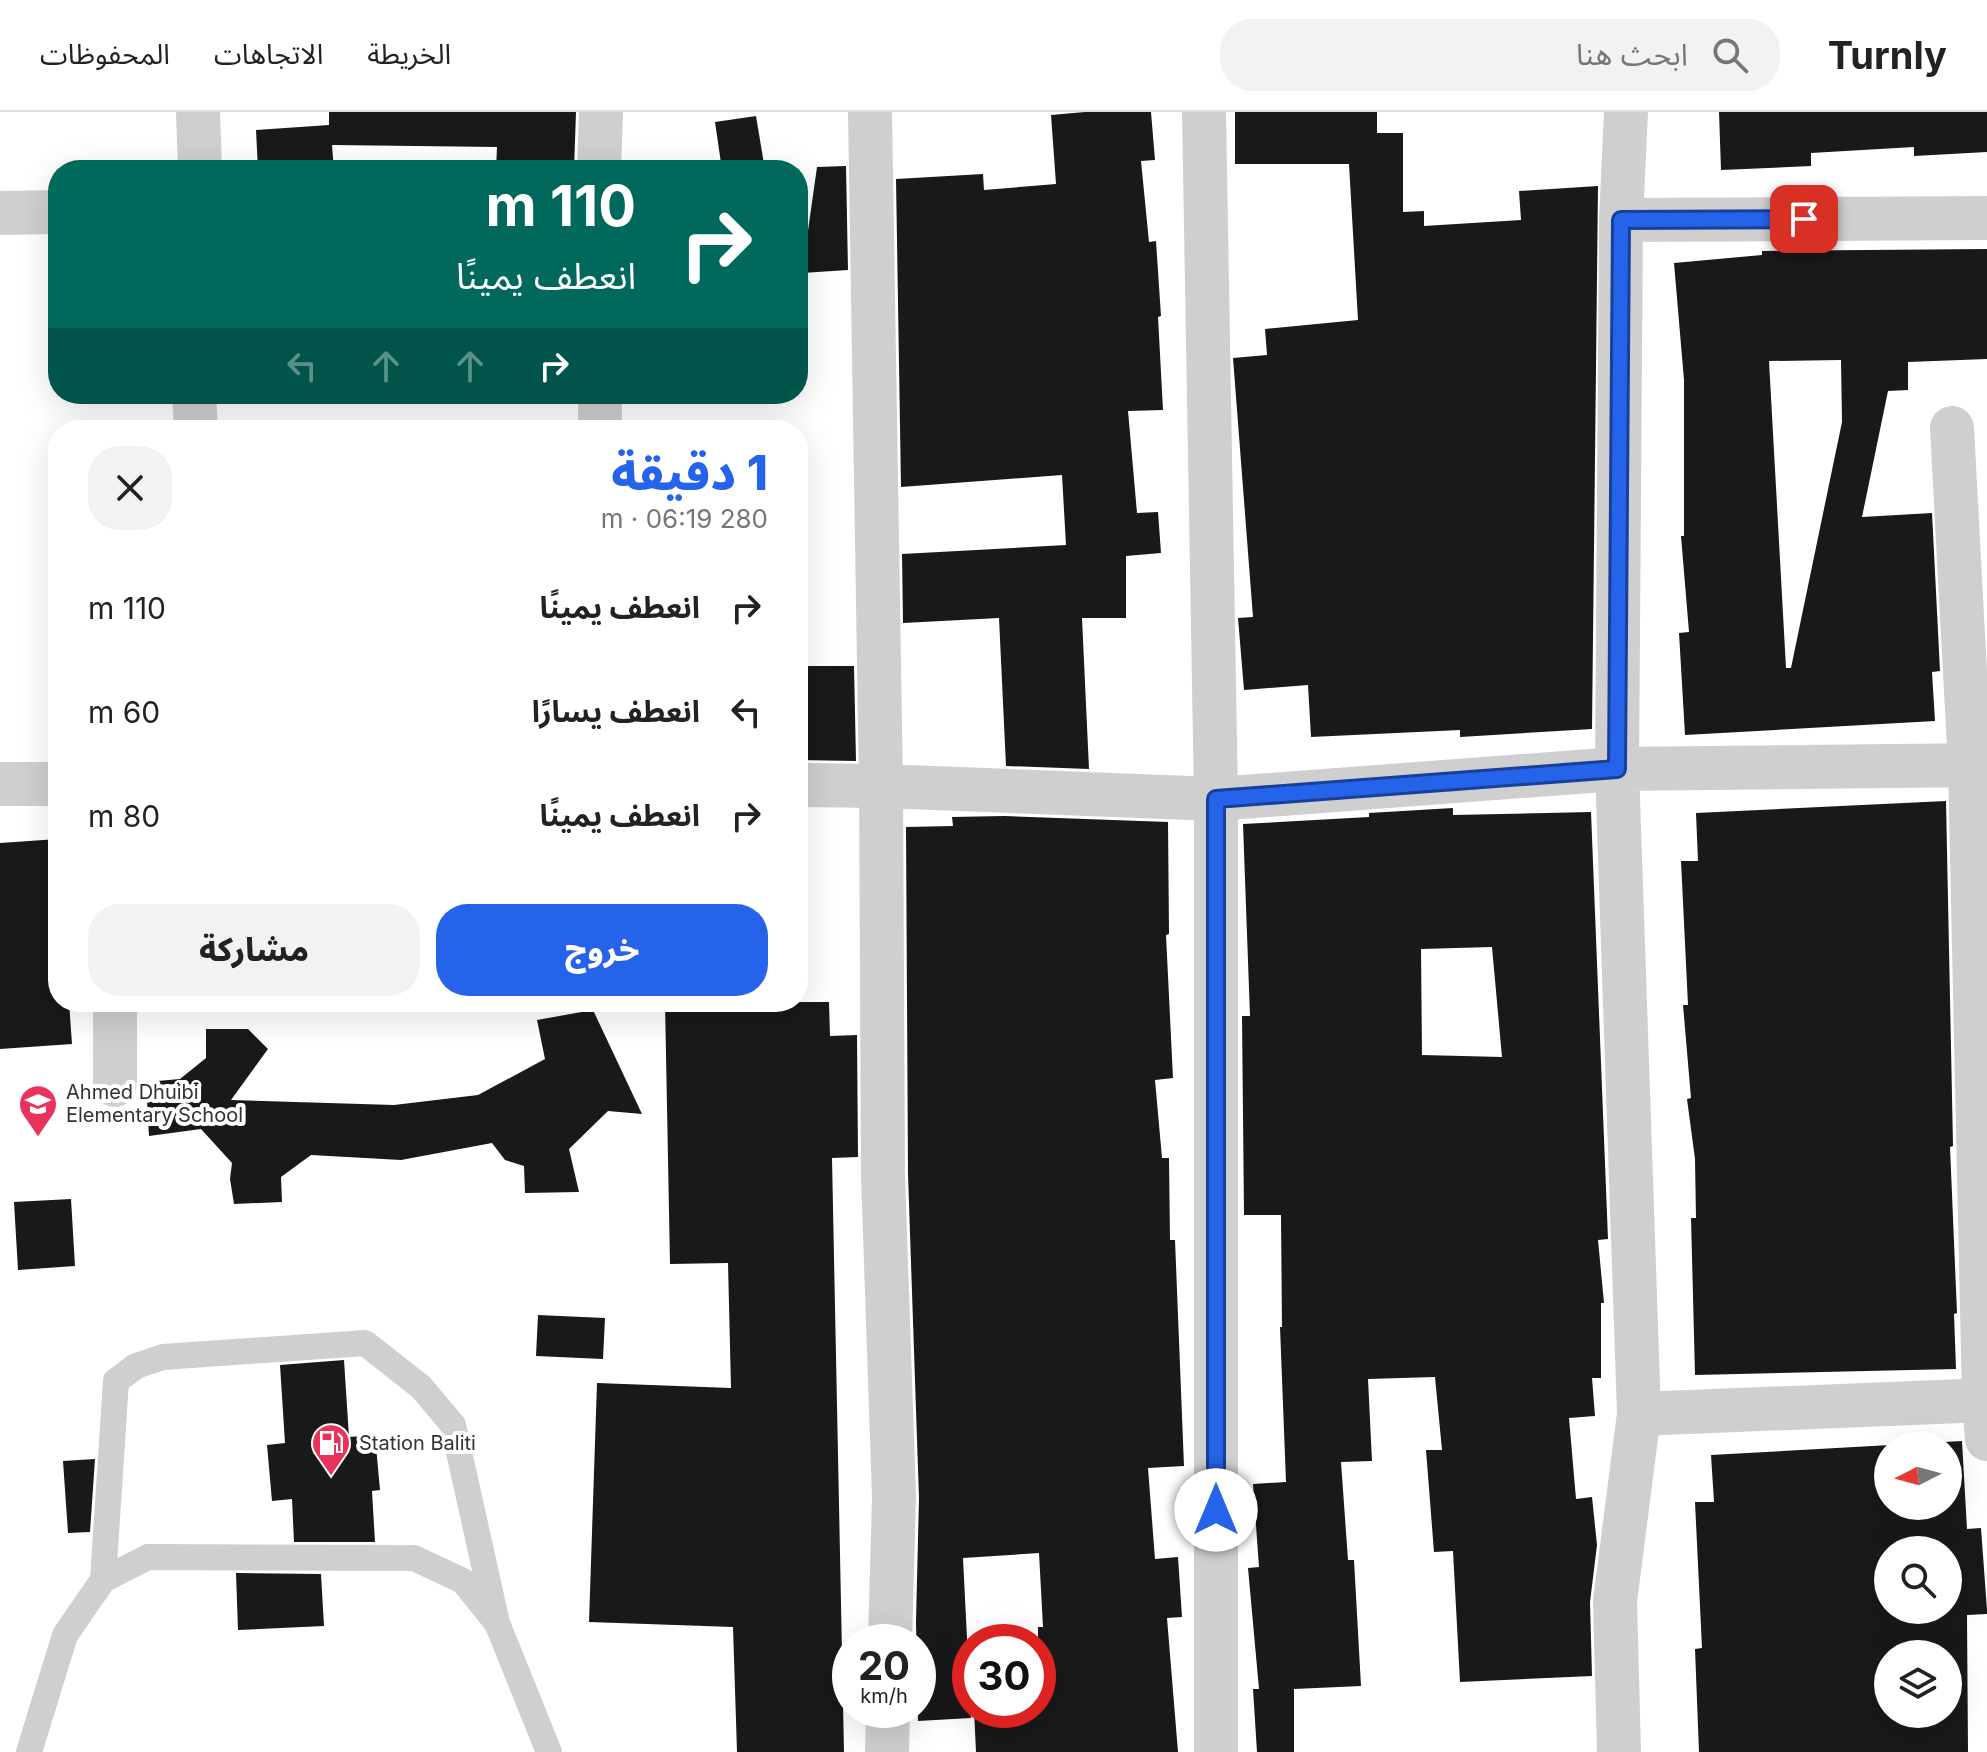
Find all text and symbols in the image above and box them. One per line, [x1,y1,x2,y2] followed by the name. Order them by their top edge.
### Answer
[1220,19,1780,91] search box
[1828,32,1947,78] text: Turnly
[1708,33,1752,77] icon: search
[1576,36,1688,72] text: ابحث هنا
[40,37,170,71] text: المحفوظات
[214,37,323,71] text: الاتجاهات
[367,37,451,71] text: الخريطة
[486,172,636,240] text: 110 m
[1770,185,1838,253] pin
[664,192,768,296] icon: right
[1782,197,1826,241] icon: arrive
[456,254,636,298] text: انعطف يمينًا
[280,344,324,388] icon: left
[364,344,408,388] icon: ahead
[448,344,492,388] icon: ahead
[532,344,576,388] icon: right
[611,443,768,502] text: 1 دقيقة
[88,446,172,530] button: close
[601,503,768,534] text: 280 m · 06:19
[724,586,768,630] icon: right
[540,589,700,625] text: انعطف يمينًا
[88,590,166,626] text: 110 m
[724,690,768,734] icon: left
[532,693,700,729] text: انعطف يسارًا
[88,694,160,730] text: 60 m
[724,794,768,838] icon: right
[540,797,700,833] text: انعطف يمينًا
[88,798,160,834] text: 80 m
[88,904,420,996] button: مشاركة
[436,904,768,996] button: خروج
[66,1080,243,1127] place label: Ahmed Dhuibi Elementary School
[17,1083,59,1138] school or university icon: Ahmed Dhuibi Elementary School
[310,1422,352,1477] fuel station icon: Station Baliti
[359,1431,476,1455] place label: Station Baliti
[1874,1432,1962,1520] north arrow
[1874,1432,1962,1728] map controls
[1174,1468,1258,1552] position arrow
[1874,1536,1962,1624] button: search
[952,1624,1056,1728] speed limit sign: 30
[1874,1640,1962,1728] button: layers
[858,1641,910,1690] text: 20
[860,1684,908,1708] text: km/h

